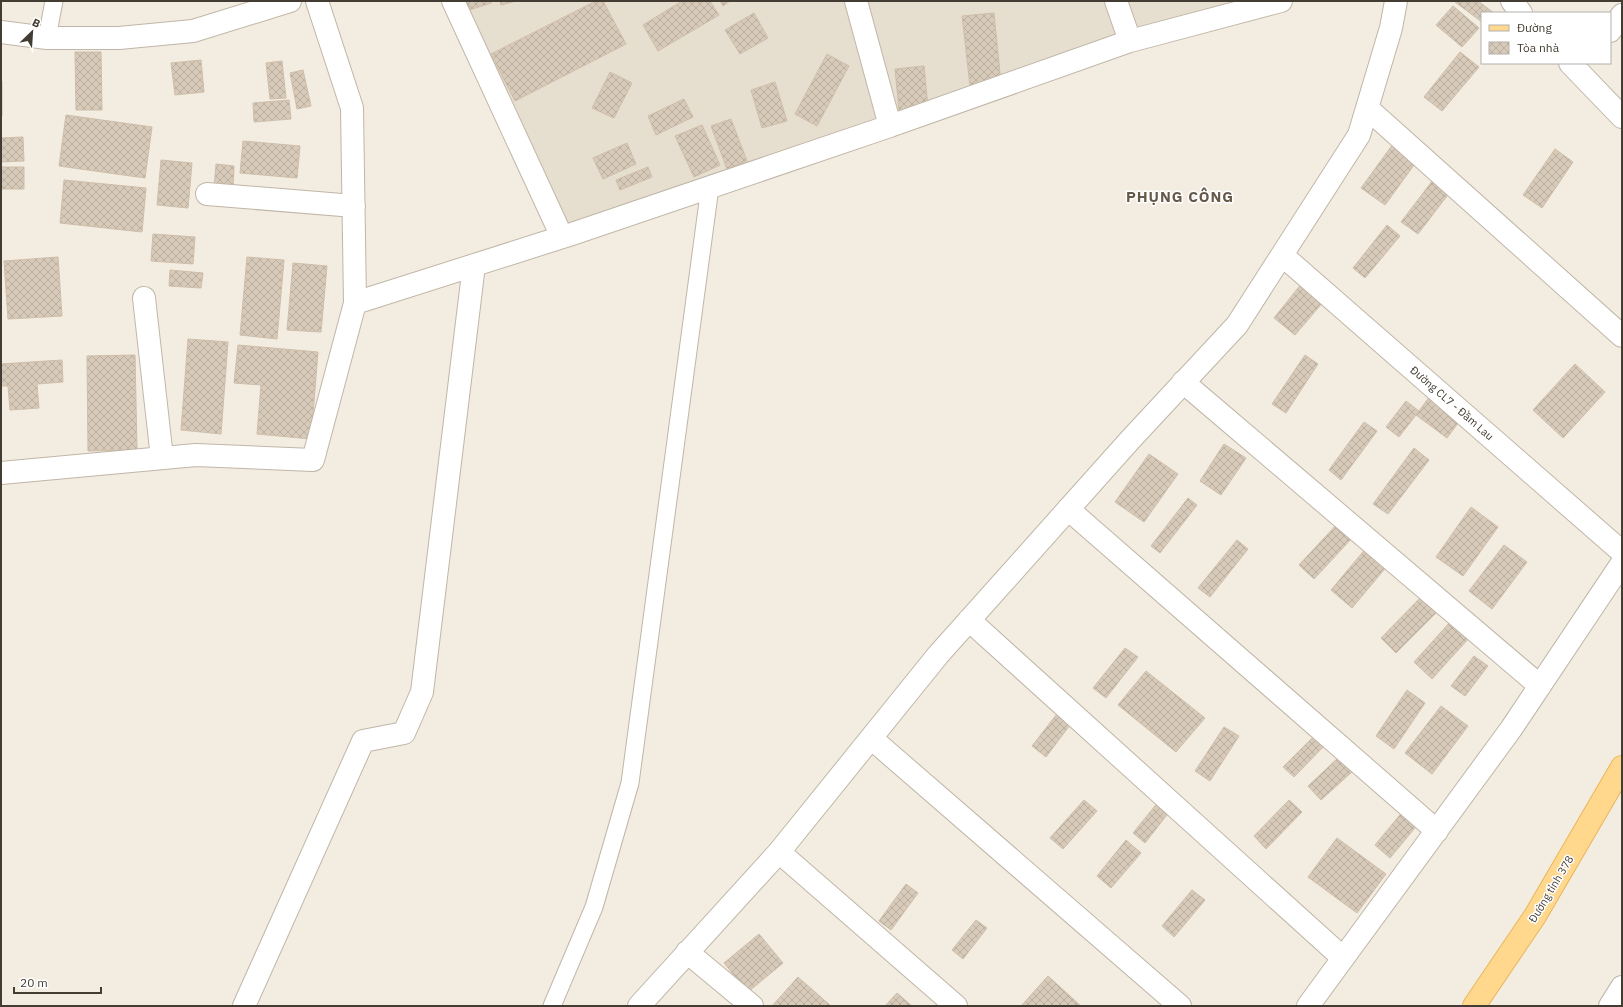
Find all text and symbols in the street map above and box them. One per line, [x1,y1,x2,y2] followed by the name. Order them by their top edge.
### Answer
[12,12,52,52] north arrow
[1481,12,1611,64] legend
[30,15,43,31] text: B
[1517,20,1552,35] text: Đường
[1517,40,1560,55] text: Tòa nhà
[1126,187,1234,206] district label: PHỤNG CÔNG
[1407,363,1497,443] street label: Đường CL7 - Đầm Lau
[1525,853,1577,925] street label: Đường tỉnh 378
[14,969,101,995] scale bar
[20,975,48,990] text: 20 m

